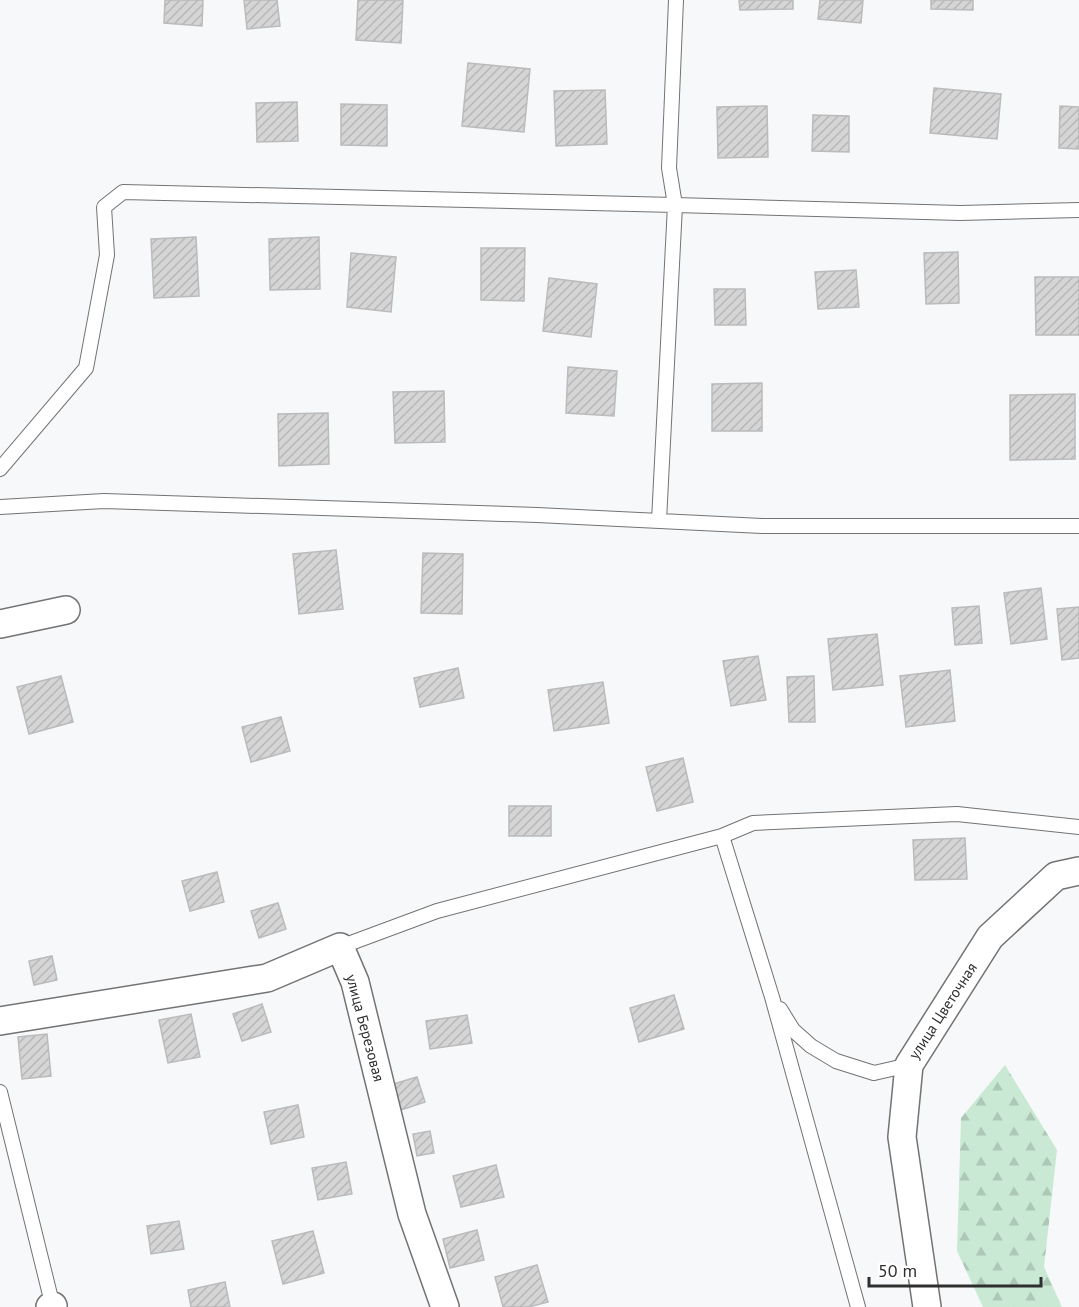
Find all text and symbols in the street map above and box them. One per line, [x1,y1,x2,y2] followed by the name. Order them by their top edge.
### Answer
[904,959,981,1063] street label: улица Цветочная
[342,972,389,1084] street label: улица Березовая
[869,1250,1042,1288] scale bar
[878,1259,917,1282] text: 50 m

